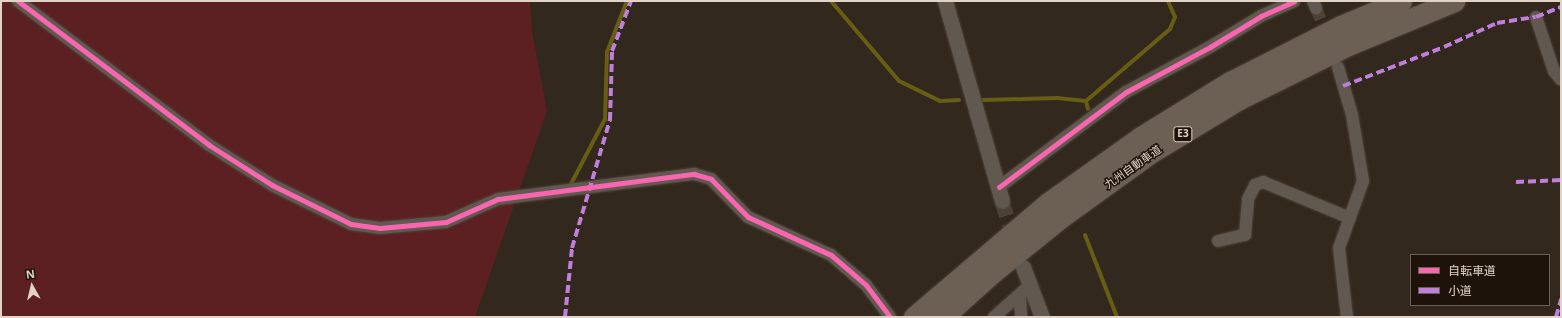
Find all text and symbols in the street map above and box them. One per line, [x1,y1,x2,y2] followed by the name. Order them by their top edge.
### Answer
[1173,126,1193,142] road number: E3
[1102,143,1164,191] street label: 九州自動車道
[1410,254,1550,306] legend
[1448,262,1496,279] text: 自転車道
[12,266,52,306] north arrow
[25,266,36,282] text: N
[1448,282,1472,299] text: 小道

